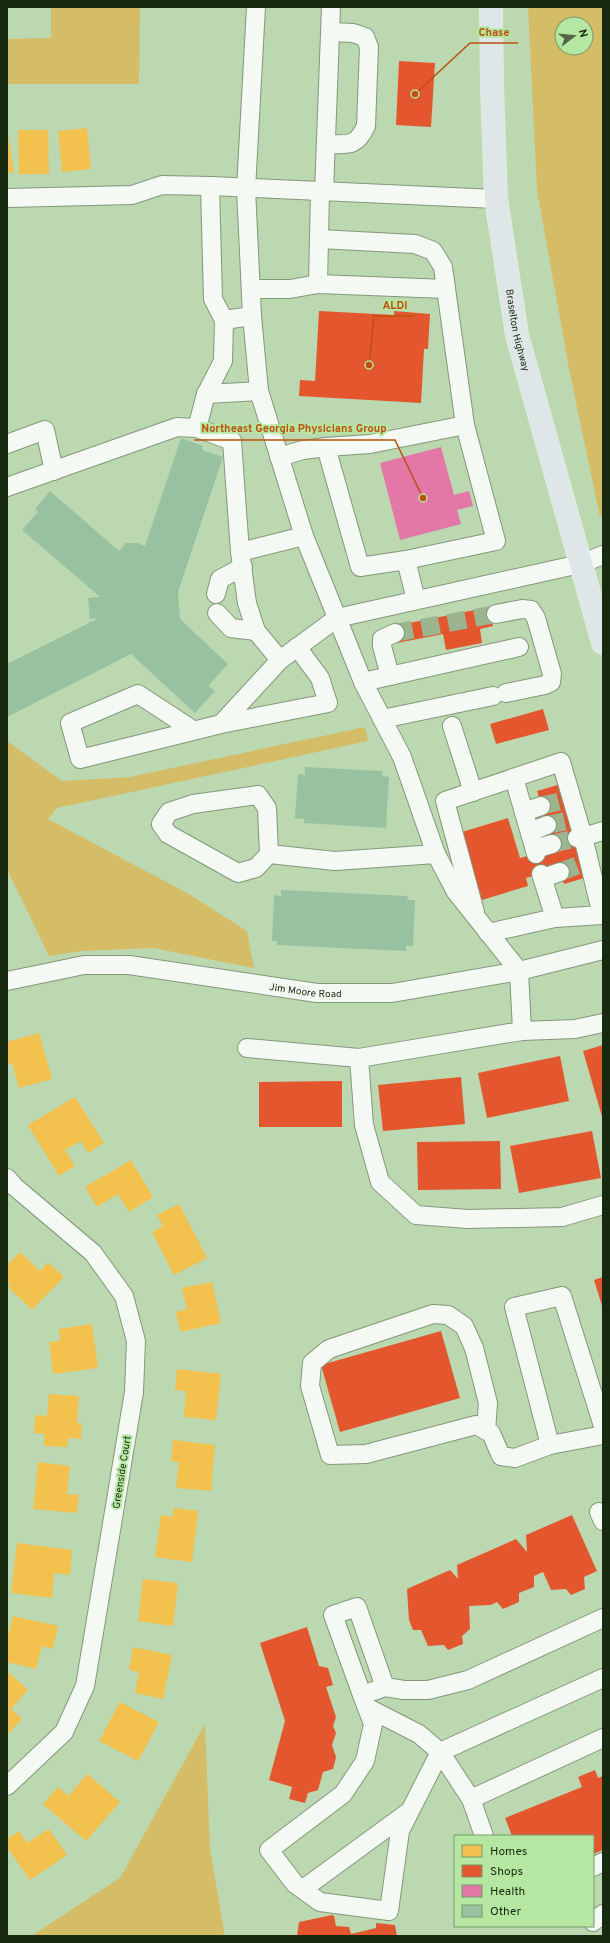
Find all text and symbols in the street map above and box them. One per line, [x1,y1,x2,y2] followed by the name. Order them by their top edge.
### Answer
[554,16,594,56] north arrow
[470,20,518,43] callout: Chase
[478,26,510,40] text: Chase
[575,28,590,39] text: N
[502,288,532,373] street label: Braselton Highway
[374,293,415,316] callout: ALDI
[382,299,408,313] text: ALDI
[194,417,395,440] callout: Northeast Georgia Physicians Group
[201,422,387,436] text: Northeast Georgia Physicians Group
[268,981,342,1001] street label: Jim Moore Road
[110,1435,135,1510] street label: Greenside Court
[454,1835,594,1927] legend
[490,1844,527,1860] text: Homes
[490,1864,523,1880] text: Shops
[490,1884,525,1900] text: Health
[490,1904,522,1920] text: Other

